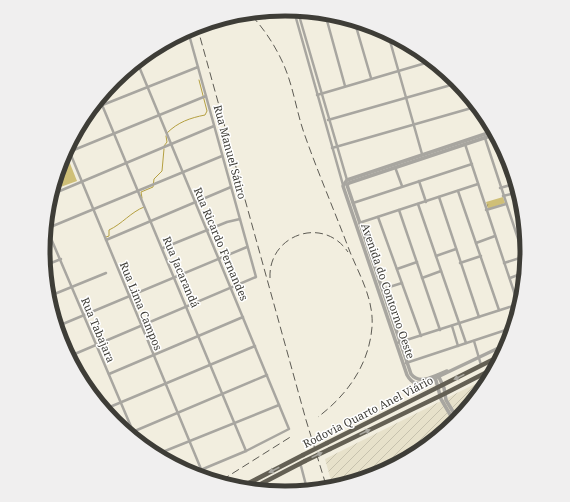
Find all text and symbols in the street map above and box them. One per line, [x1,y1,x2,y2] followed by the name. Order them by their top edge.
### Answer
[211,103,250,201] street label: Rua Manuel Sátiro
[191,185,252,303] street label: Rua Ricardo Fernandes
[358,221,419,361] street label: Avenida do Contorno Oeste
[160,234,203,310] street label: Rua Jacarandá
[117,259,166,352] street label: Rua Lima Campos
[78,295,119,365] street label: Rua Tabajara
[300,372,436,451] street label: Rodovia Quarto Anel Viário
[453,373,465,380] one-way arrow
[359,429,371,435] one-way arrow
[312,452,323,458] one-way arrow
[268,467,280,473] one-way arrow

